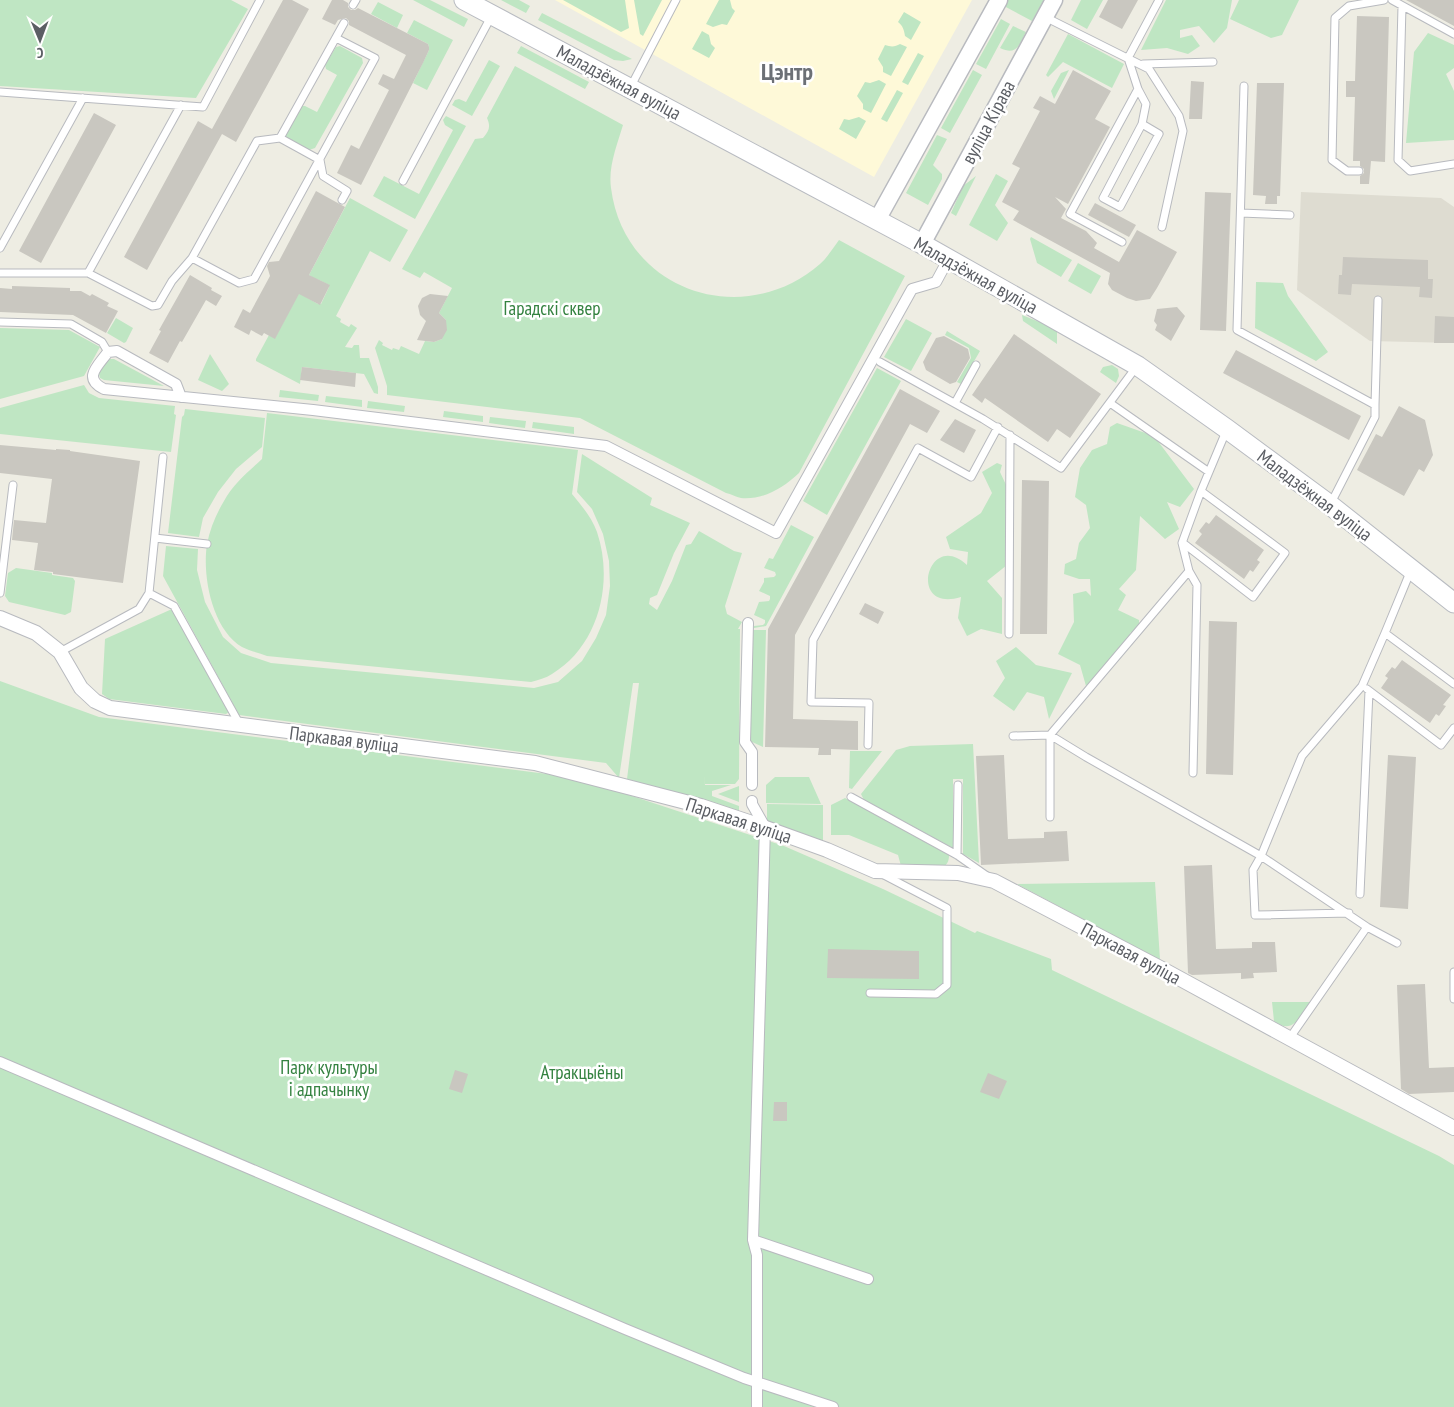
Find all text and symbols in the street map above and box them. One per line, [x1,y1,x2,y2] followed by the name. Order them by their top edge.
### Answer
[15,15,65,65] north arrow
[553,39,685,125] street label: Маладзёжная вуліца
[36,44,44,62] text: С
[761,56,813,87] district label: Цэнтр
[956,76,1020,168] street label: вуліца Кірава
[910,231,1042,319] street label: Маладзёжная вуліца
[503,296,601,320] park label: Гарадскі сквер
[1253,444,1377,546] street label: Маладзёжная вуліца
[288,720,400,758] street label: Паркавая вуліца
[683,792,795,848] street label: Паркавая вуліца
[1077,917,1185,989] street label: Паркавая вуліца
[280,1055,378,1101] park label: Парк культуры і адпачынку
[541,1060,623,1084] park label: Атракцыёны

